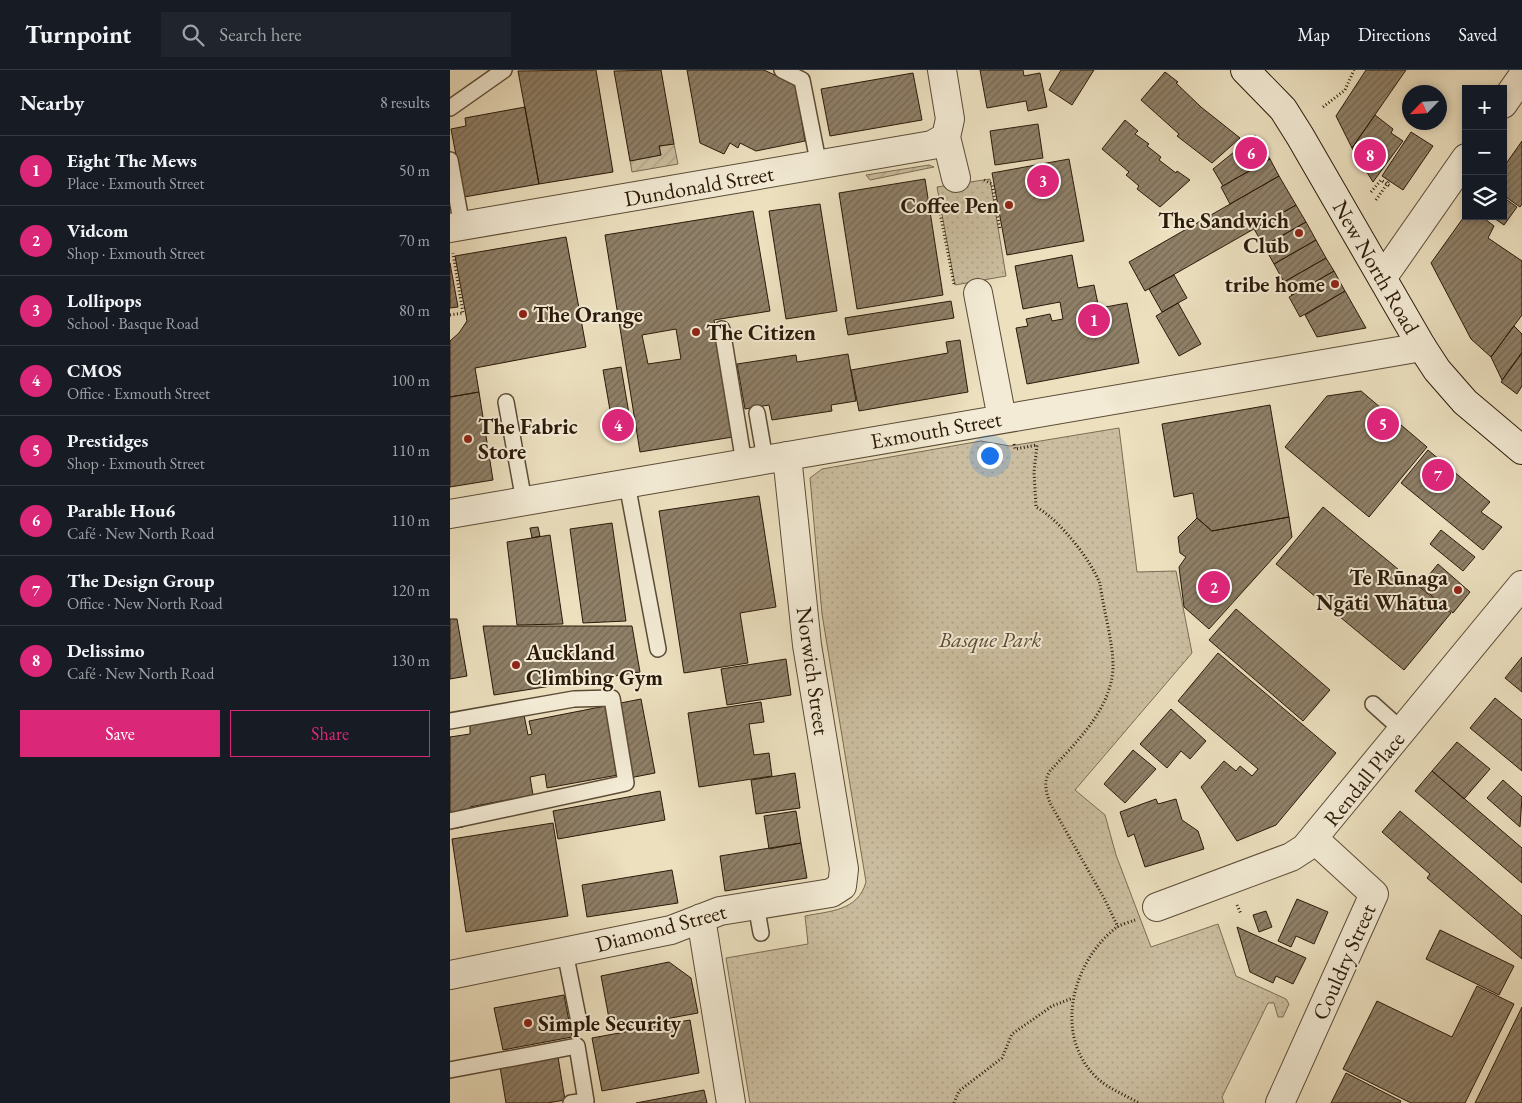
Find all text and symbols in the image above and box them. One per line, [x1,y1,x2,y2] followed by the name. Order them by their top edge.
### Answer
[161,12,511,57] search box
[25,19,131,50] text: Turnpoint
[179,21,207,49] icon: search
[219,22,302,47] text: Search here
[1298,23,1330,46] text: Map
[1358,23,1430,46] text: Directions
[1458,23,1497,46] text: Saved
[1402,85,1447,130] north arrow
[1462,85,1507,220] map controls
[1462,85,1507,130] button: +
[20,89,84,116] text: Nearby
[380,92,430,113] text: 8 results
[1462,130,1507,175] button: −
[1235,134,1267,172] pin: 6
[1354,136,1386,174] pin: 8
[67,148,197,173] text: Eight The Mews
[622,159,776,213] street label: Dundonald Street
[32,160,40,181] text: 1
[399,160,430,181] text: 50 m
[1027,162,1059,200] pin: 3
[67,173,204,194] text: Place · Exmouth Street
[1462,175,1507,220] button: layers
[900,191,1000,220] place label: Coffee Pen
[1326,195,1426,340] street label: New North Road
[1003,199,1015,211] marker: Coffee Pen
[1158,206,1289,260] place label: The Sandwich Club
[67,218,128,243] text: Vidcom
[1293,227,1305,239] marker: The Sandwich Club
[32,230,40,251] text: 2
[399,230,430,251] text: 70 m
[67,243,205,264] text: Shop · Exmouth Street
[1225,270,1325,299] place label: tribe home
[1329,278,1341,290] marker: tribe home
[67,288,142,313] text: Lollipops
[32,300,40,321] text: 3
[399,300,430,321] text: 80 m
[533,300,643,329] place label: The Orange
[1078,301,1110,339] pin: 1
[517,308,529,320] marker: The Orange
[67,313,199,334] text: School · Basque Road
[706,318,817,347] place label: The Citizen
[690,326,702,338] marker: The Citizen
[67,358,122,383] text: CMOS
[32,370,40,391] text: 4
[391,370,430,391] text: 100 m
[67,383,210,404] text: Office · Exmouth Street
[868,404,1004,456] street label: Exmouth Street
[1367,405,1399,443] pin: 5
[602,406,634,444] pin: 4
[478,412,578,466] place label: The Fabric Store
[67,428,148,453] text: Prestidges
[462,433,474,445] marker: The Fabric Store
[32,440,40,461] text: 5
[391,440,430,461] text: 110 m
[977,443,1003,469] your location
[67,453,205,474] text: Shop · Exmouth Street
[1422,456,1454,494] pin: 7
[67,498,175,523] text: Parable Hou6
[32,510,40,531] text: 6
[391,510,430,531] text: 110 m
[67,523,214,544] text: Café · New North Road
[1316,563,1448,617] place label: Te Rūnaga Ngāti Whātua
[67,568,215,593] text: The Design Group
[1198,568,1230,606] pin: 2
[32,580,40,601] text: 7
[391,580,430,601] text: 120 m
[1452,584,1464,596] marker: Te Rūnaga Ngāti Whātua
[67,593,223,614] text: Office · New North Road
[790,605,836,737] street label: Norwich Street
[938,625,1041,654] park label: Basque Park
[67,638,145,663] text: Delissimo
[525,638,663,692] place label: Auckland Climbing Gym
[32,650,40,671] text: 8
[391,650,430,671] text: 130 m
[510,659,522,671] marker: Auckland Climbing Gym
[67,663,214,684] text: Café · New North Road
[20,710,220,757] button: Save
[230,710,430,757] button: Share
[1317,725,1411,832] street label: Rendall Place
[592,897,730,959] street label: Diamond Street
[1305,899,1383,1025] street label: Couldry Street
[538,1009,681,1038] place label: Simple Security
[522,1017,534,1029] marker: Simple Security

